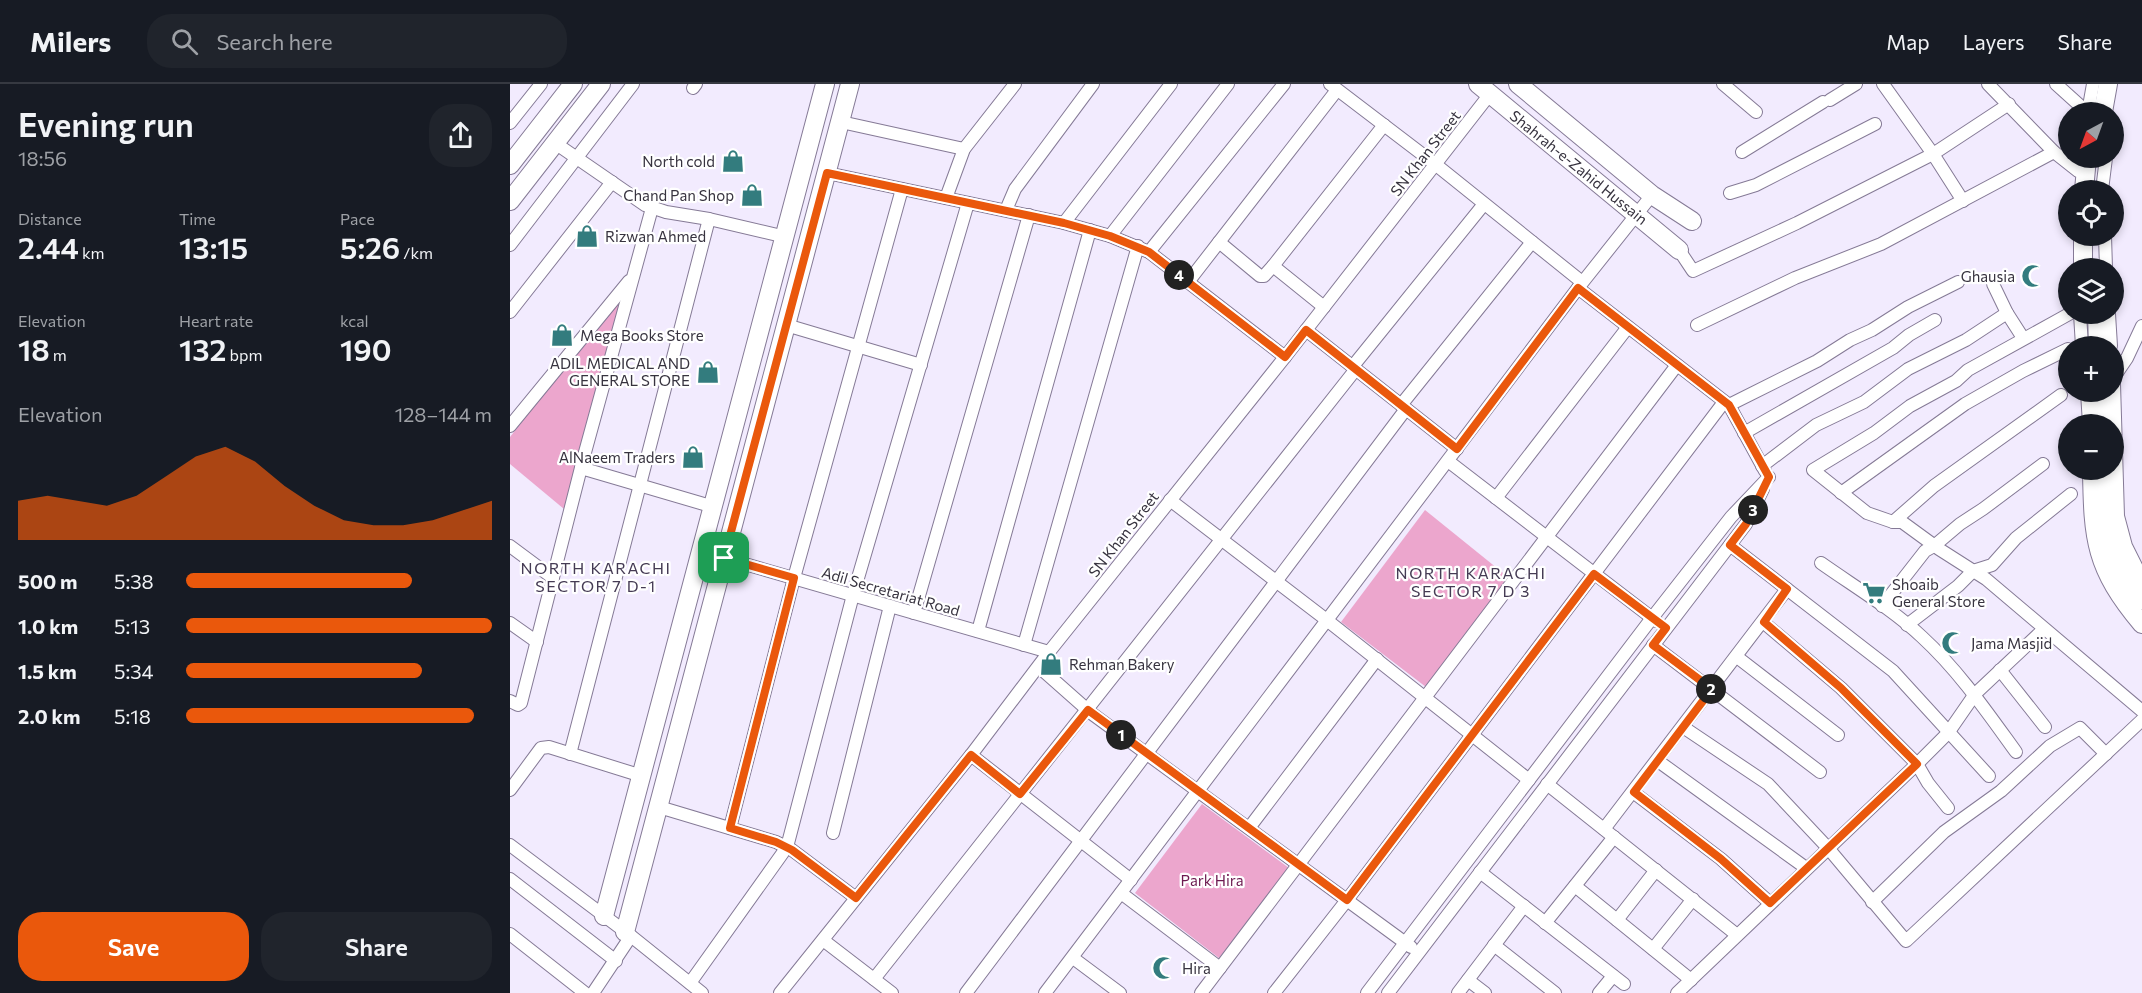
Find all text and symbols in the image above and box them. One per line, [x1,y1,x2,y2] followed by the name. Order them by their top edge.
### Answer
[147,14,567,68] search box
[30,24,111,58] text: Milers
[168,25,201,58] icon: search
[216,28,333,55] text: Search here
[1886,29,1930,54] text: Map
[1963,29,2025,54] text: Layers
[2058,29,2112,54] text: Share
[2058,102,2124,168] north arrow
[2058,102,2124,480] map controls
[18,103,194,144] text: Evening run
[429,104,492,167] button: share
[1507,106,1651,228] street label: Shahrah-e-Zahid Hussain
[1386,107,1464,199] street label: SN Khan Street
[18,146,67,170] text: 18:56
[720,148,746,174] shop icon: North cold
[642,152,715,170] place label: North cold
[2058,180,2124,246] button: locate
[739,182,765,208] shop icon: Chand Pan Shop
[623,186,734,204] place label: Chand Pan Shop
[18,209,82,228] text: Distance
[179,209,216,228] text: Time
[340,209,375,228] text: Pace
[574,223,600,249] shop icon: Rizwan Ahmed
[605,227,706,245] place label: Rizwan Ahmed
[18,228,79,265] text: 2.44
[179,228,248,265] text: 13:15
[340,228,400,265] text: 5:26
[79,243,105,262] text: km
[400,243,433,262] text: /km
[2058,258,2124,324] button: layers
[1164,260,1194,290] pin: 4
[2020,263,2046,289] mosque icon: Ghausia
[1174,265,1184,284] text: 4
[1961,267,2015,285] place label: Ghausia
[18,311,86,330] text: Elevation
[179,311,253,330] text: Heart rate
[340,311,369,330] text: kcal
[549,322,575,348] shop icon: Mega Books Store
[580,326,704,344] place label: Mega Books Store
[18,330,50,367] text: 18
[179,330,226,367] text: 132
[340,330,392,367] text: 190
[2058,336,2124,402] button: +
[50,345,67,364] text: m
[226,345,262,364] text: bpm
[550,354,690,389] place label: ADIL MEDICAL AND GENERAL STORE
[695,359,721,385] shop icon: ADIL MEDICAL AND GENERAL STORE
[18,402,103,426] text: Elevation
[395,402,492,426] text: 128–144 m
[2058,414,2124,480] button: −
[680,444,706,470] shop icon: AlNaeem Traders
[559,448,675,466] place label: AlNaeem Traders
[1084,488,1162,580] street label: SN Khan Street
[1738,495,1768,525] pin: 3
[1748,500,1758,519] text: 3
[698,532,749,583] pin
[707,541,740,574] icon: arrive
[521,558,671,595] district label: NORTH KARACHI SECTOR 7 D-1
[820,563,962,619] street label: Adil Secretariat Road
[1396,563,1546,600] district label: NORTH KARACHI SECTOR 7 D 3
[18,569,78,593] text: 500 m
[114,569,154,593] text: 5:38
[1892,575,1985,610] place label: Shoaib General Store
[1861,580,1887,606] supermarket icon: Shoaib General Store
[18,614,78,638] text: 1.0 km
[114,614,150,638] text: 5:13
[1940,630,1966,656] mosque icon: Jama Masjid
[1971,634,2052,652] place label: Jama Masjid
[1038,651,1064,677] shop icon: Rehman Bakery
[1069,655,1175,673] place label: Rehman Bakery
[18,659,77,683] text: 1.5 km
[114,659,154,683] text: 5:34
[1696,674,1726,704] pin: 2
[1706,679,1716,698] text: 2
[18,704,80,728] text: 2.0 km
[114,704,151,728] text: 5:18
[1106,720,1136,750] pin: 1
[1117,725,1125,744] text: 1
[1180,871,1244,889] park label: Park Hira
[18,912,249,981] button: Save
[261,912,492,981] button: Share
[1151,955,1177,981] mosque icon: Hira
[1182,959,1211,977] place label: Hira

